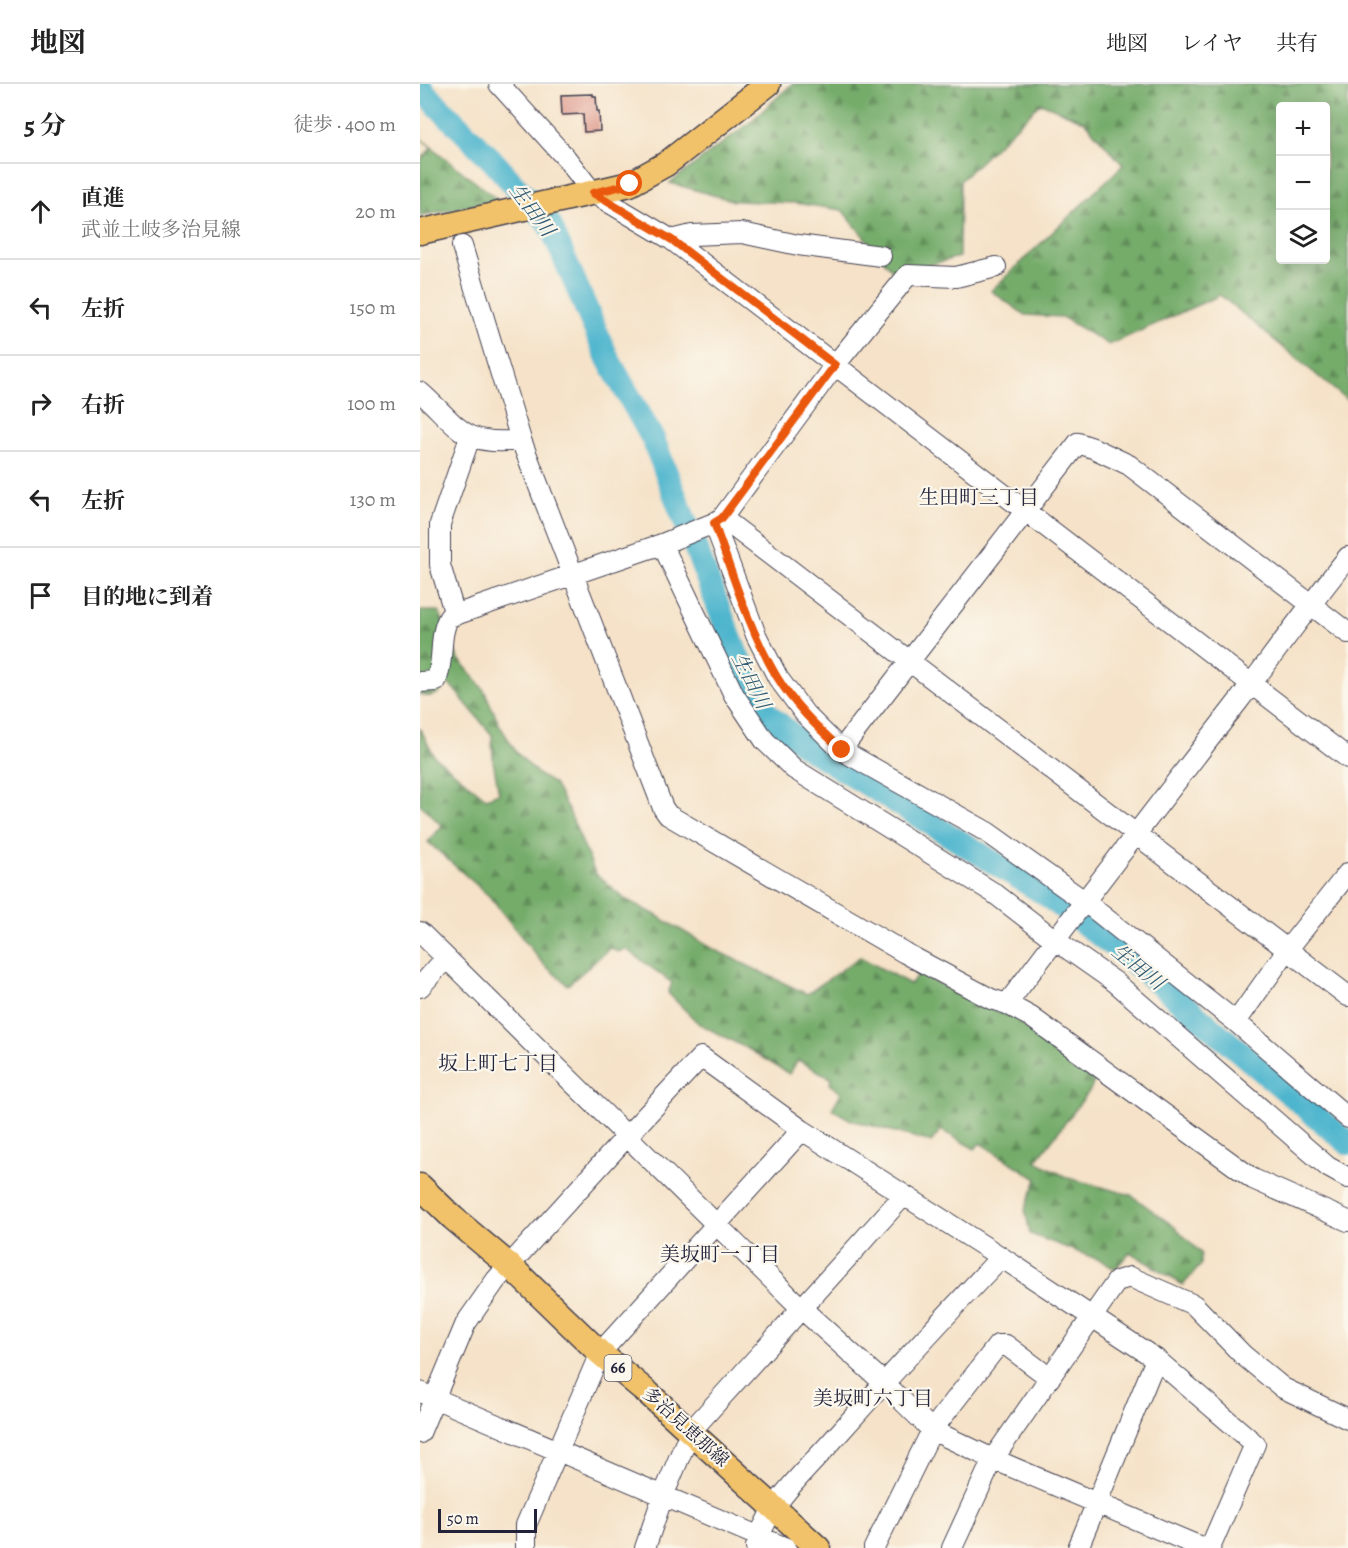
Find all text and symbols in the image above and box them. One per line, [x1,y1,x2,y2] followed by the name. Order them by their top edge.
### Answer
[30,24,86,62] text: 地図
[1106,29,1148,57] text: 地図
[1181,29,1243,57] text: レイヤ
[1276,29,1318,57] text: 共有
[1276,102,1330,264] map controls
[1276,102,1330,156] button: +
[24,108,66,143] text: 5 分
[293,111,396,138] text: 徒歩 · 400 m
[1276,156,1330,210] button: −
[616,170,642,196] route start
[503,178,562,244] water label: 生田川
[81,183,125,213] text: 直進
[24,195,57,228] icon: ahead
[355,198,396,225] text: 20 m
[1276,210,1330,264] button: layers
[81,216,241,243] text: 武並土岐多治見線
[24,291,57,324] icon: left
[81,294,125,324] text: 左折
[349,294,396,321] text: 150 m
[24,387,57,420] icon: right
[81,390,125,420] text: 右折
[347,390,396,417] text: 100 m
[24,483,57,516] icon: left
[919,484,1039,511] district label: 生田町三丁目
[81,486,125,516] text: 左折
[350,486,396,513] text: 130 m
[24,579,57,612] icon: arrive
[81,582,213,612] text: 目的地に到着
[725,648,778,716] water label: 生田川
[828,736,854,762] route end
[1106,938,1171,998] water label: 生田川
[438,1050,558,1077] district label: 坂上町七丁目
[660,1241,780,1268] district label: 美坂町一丁目
[604,1355,632,1381] road number: 66
[638,1382,734,1472] street label: 多治見恵那線
[813,1385,933,1412] district label: 美坂町六丁目
[438,1506,537,1534] scale bar
[447,1508,479,1530] text: 50 m

